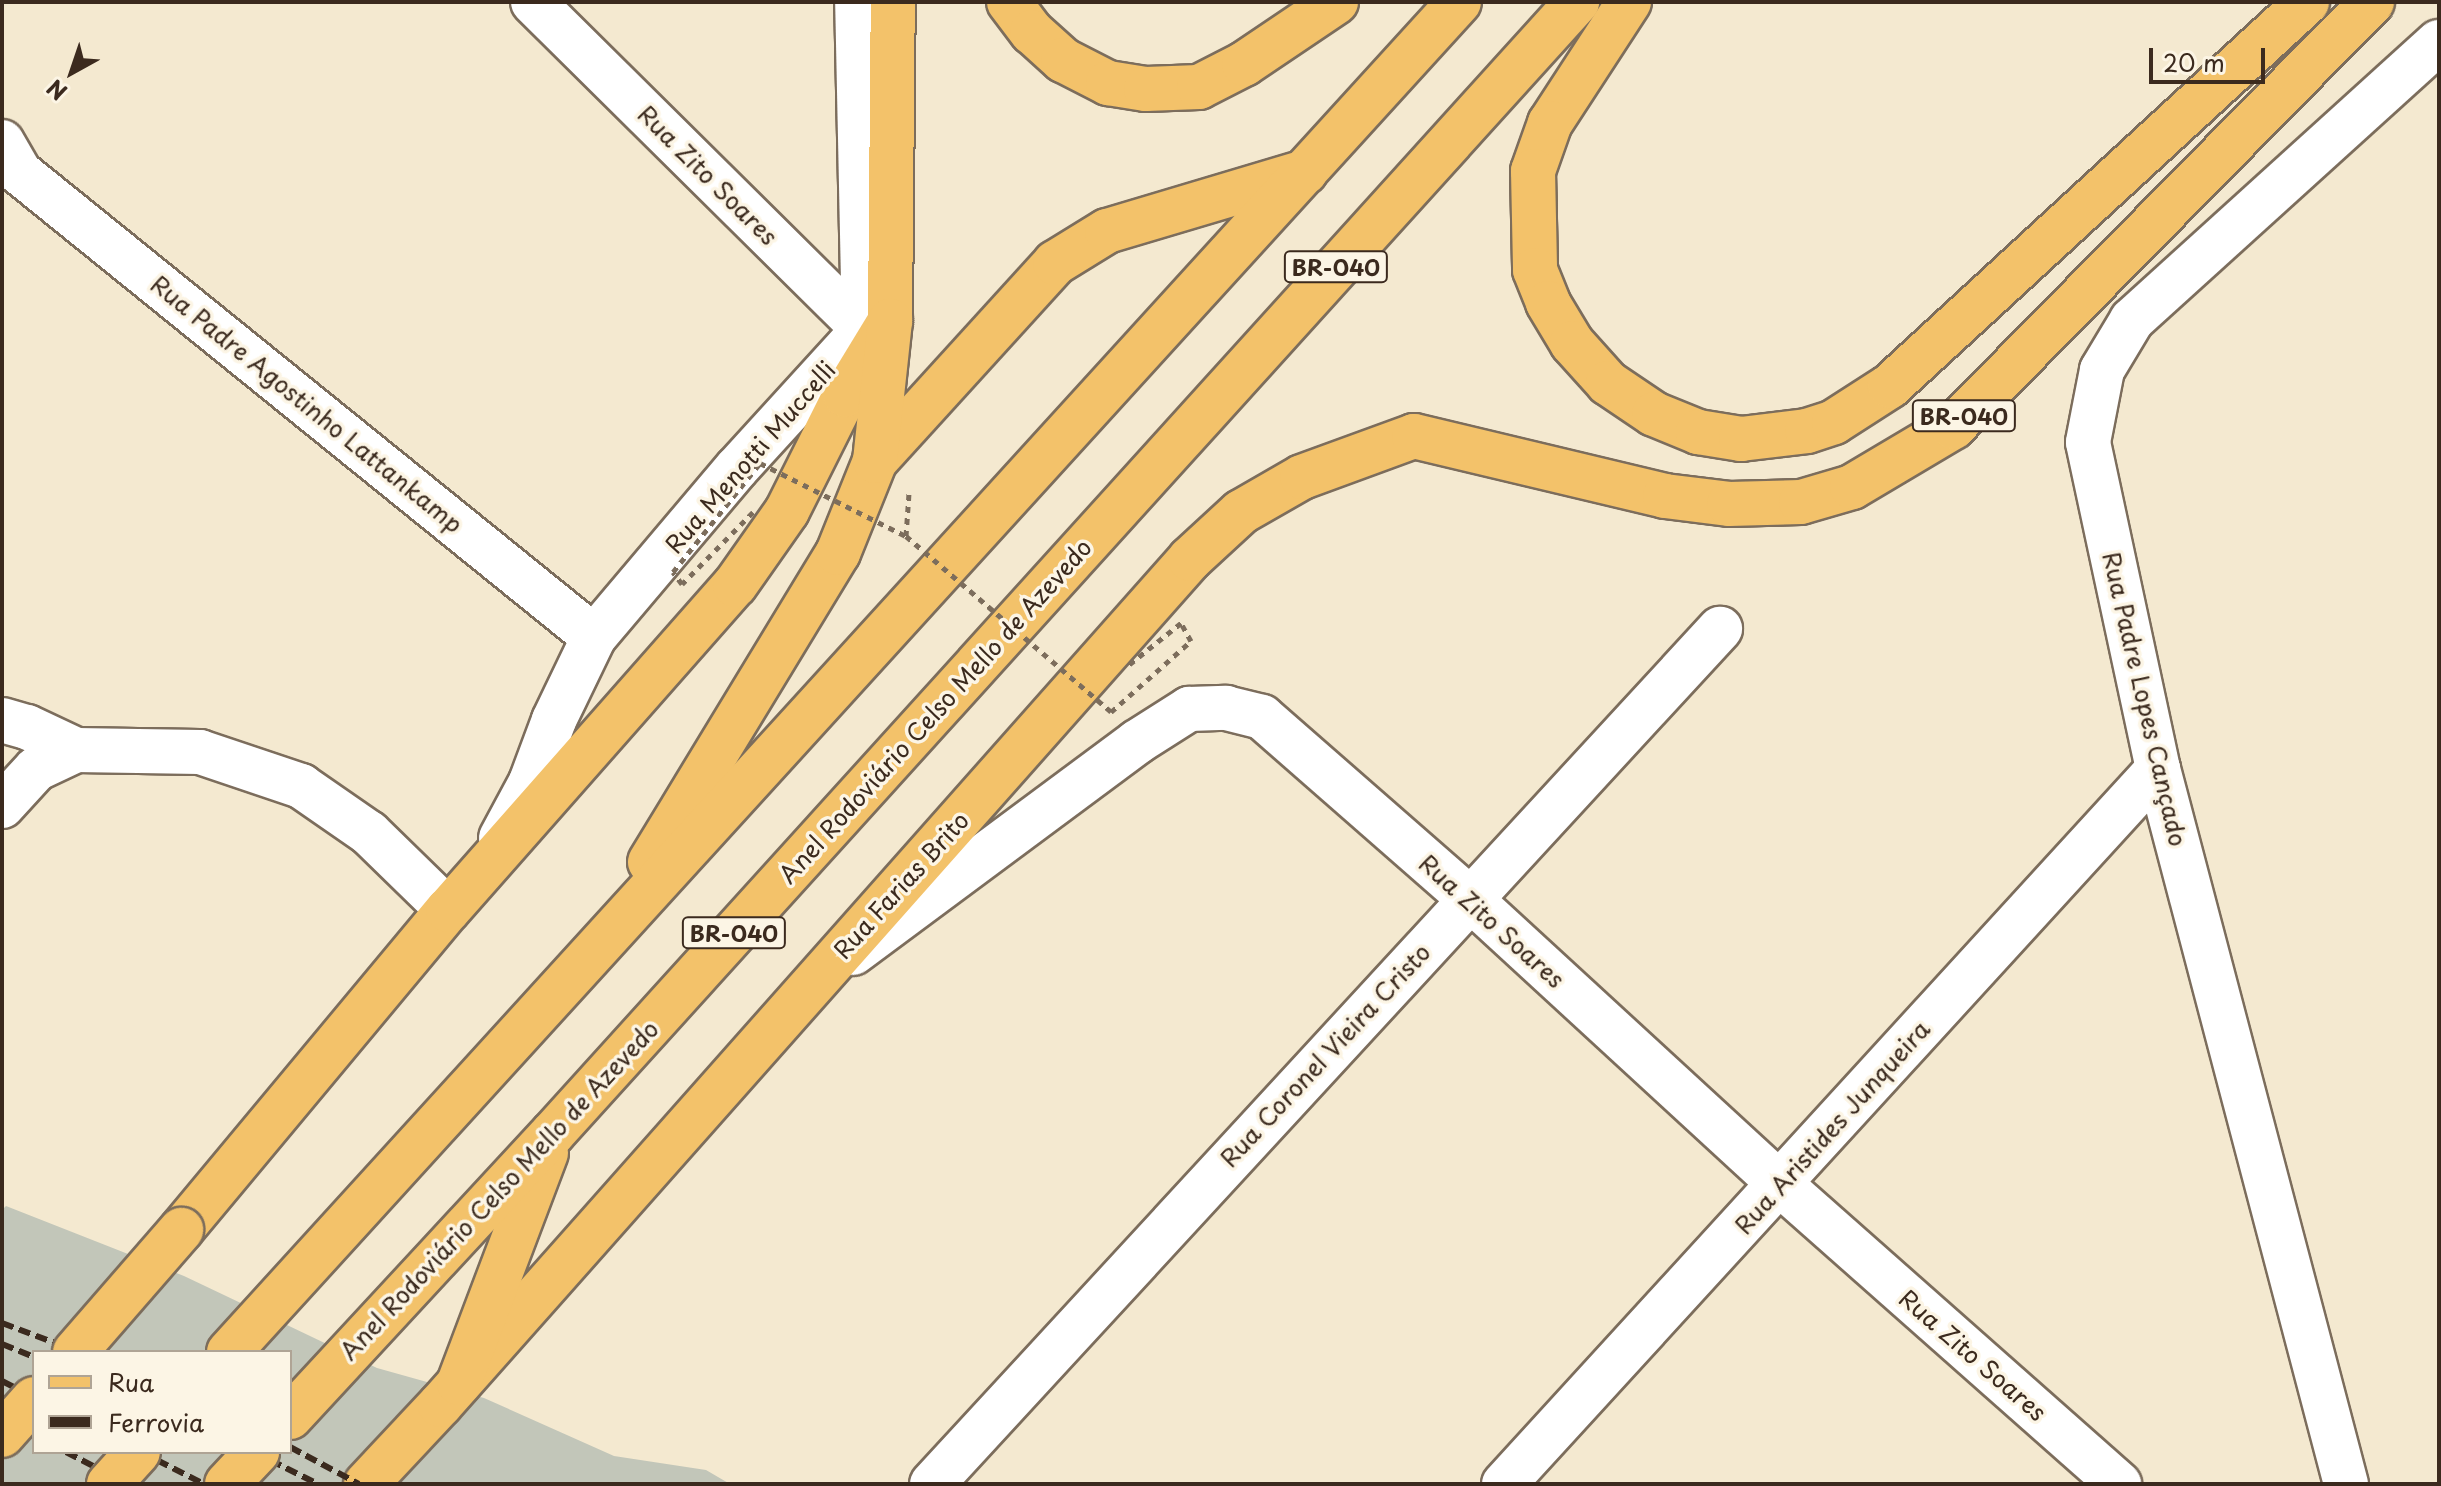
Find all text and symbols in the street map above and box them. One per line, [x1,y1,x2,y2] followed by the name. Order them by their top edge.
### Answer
[32,32,112,112] north arrow
[2153,32,2269,82] scale bar
[2163,44,2225,80] text: 20 m
[39,73,74,109] text: N
[632,99,784,251] street label: Rua Zito Soares
[1282,249,1390,285] road number: BR-040
[144,269,470,539] street label: Rua Padre Agostinho Lattankamp
[658,355,842,559] street label: Rua Menotti Muccelli
[1910,398,2018,434] road number: BR-040
[771,532,1099,890] street label: Anel Rodoviário Celso Mello de Azevedo
[2097,549,2193,849] street label: Rua Padre Lopes Cançado
[826,804,976,966] street label: Rua Farias Brito
[1413,848,1571,994] street label: Rua Zito Soares
[680,915,788,951] road number: BR-040
[1214,937,1436,1173] street label: Rua Coronel Vieira Cristo
[333,1013,665,1367] street label: Anel Rodoviário Celso Mello de Azevedo
[1728,1014,1936,1240] street label: Rua Aristides Junqueira
[1893,1283,2053,1427] street label: Rua Zito Soares
[32,1350,292,1454] legend
[108,1364,154,1400] text: Rua
[108,1404,204,1440] text: Ferrovia

